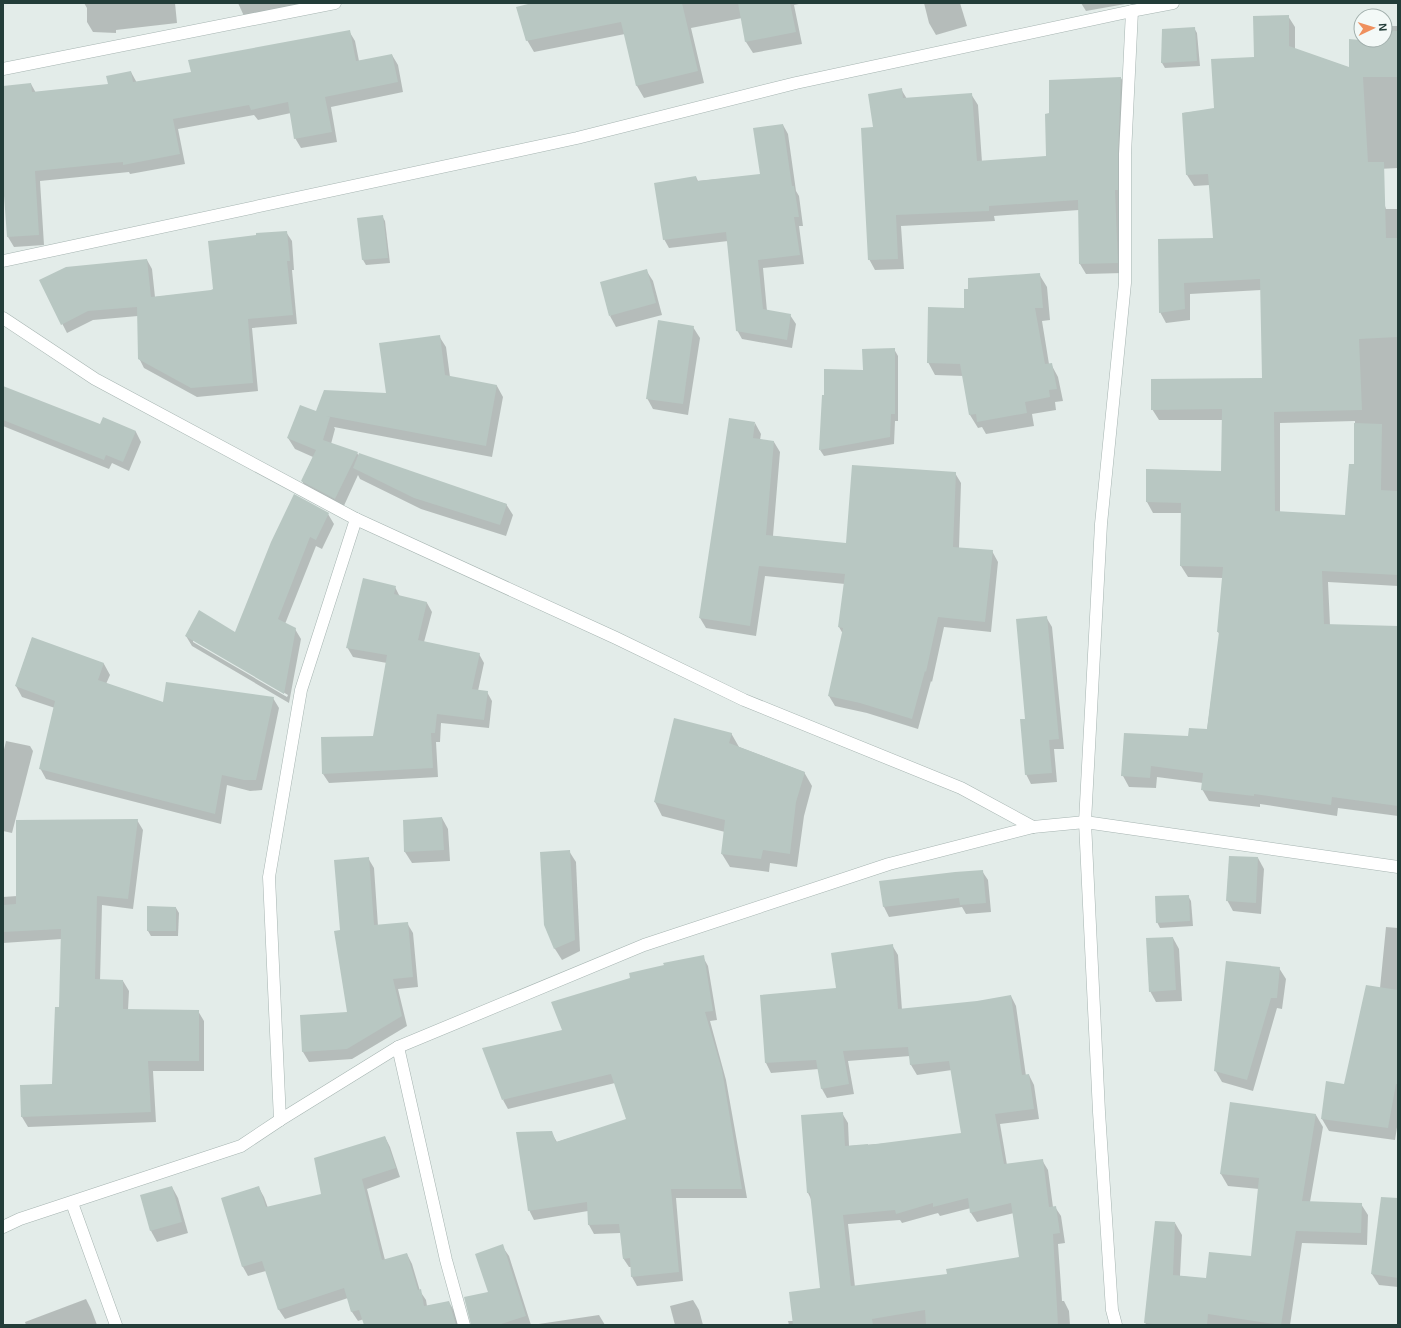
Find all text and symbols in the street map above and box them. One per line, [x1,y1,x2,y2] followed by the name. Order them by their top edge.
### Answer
[1353,8,1393,48] north arrow
[1377,23,1389,32] text: N

